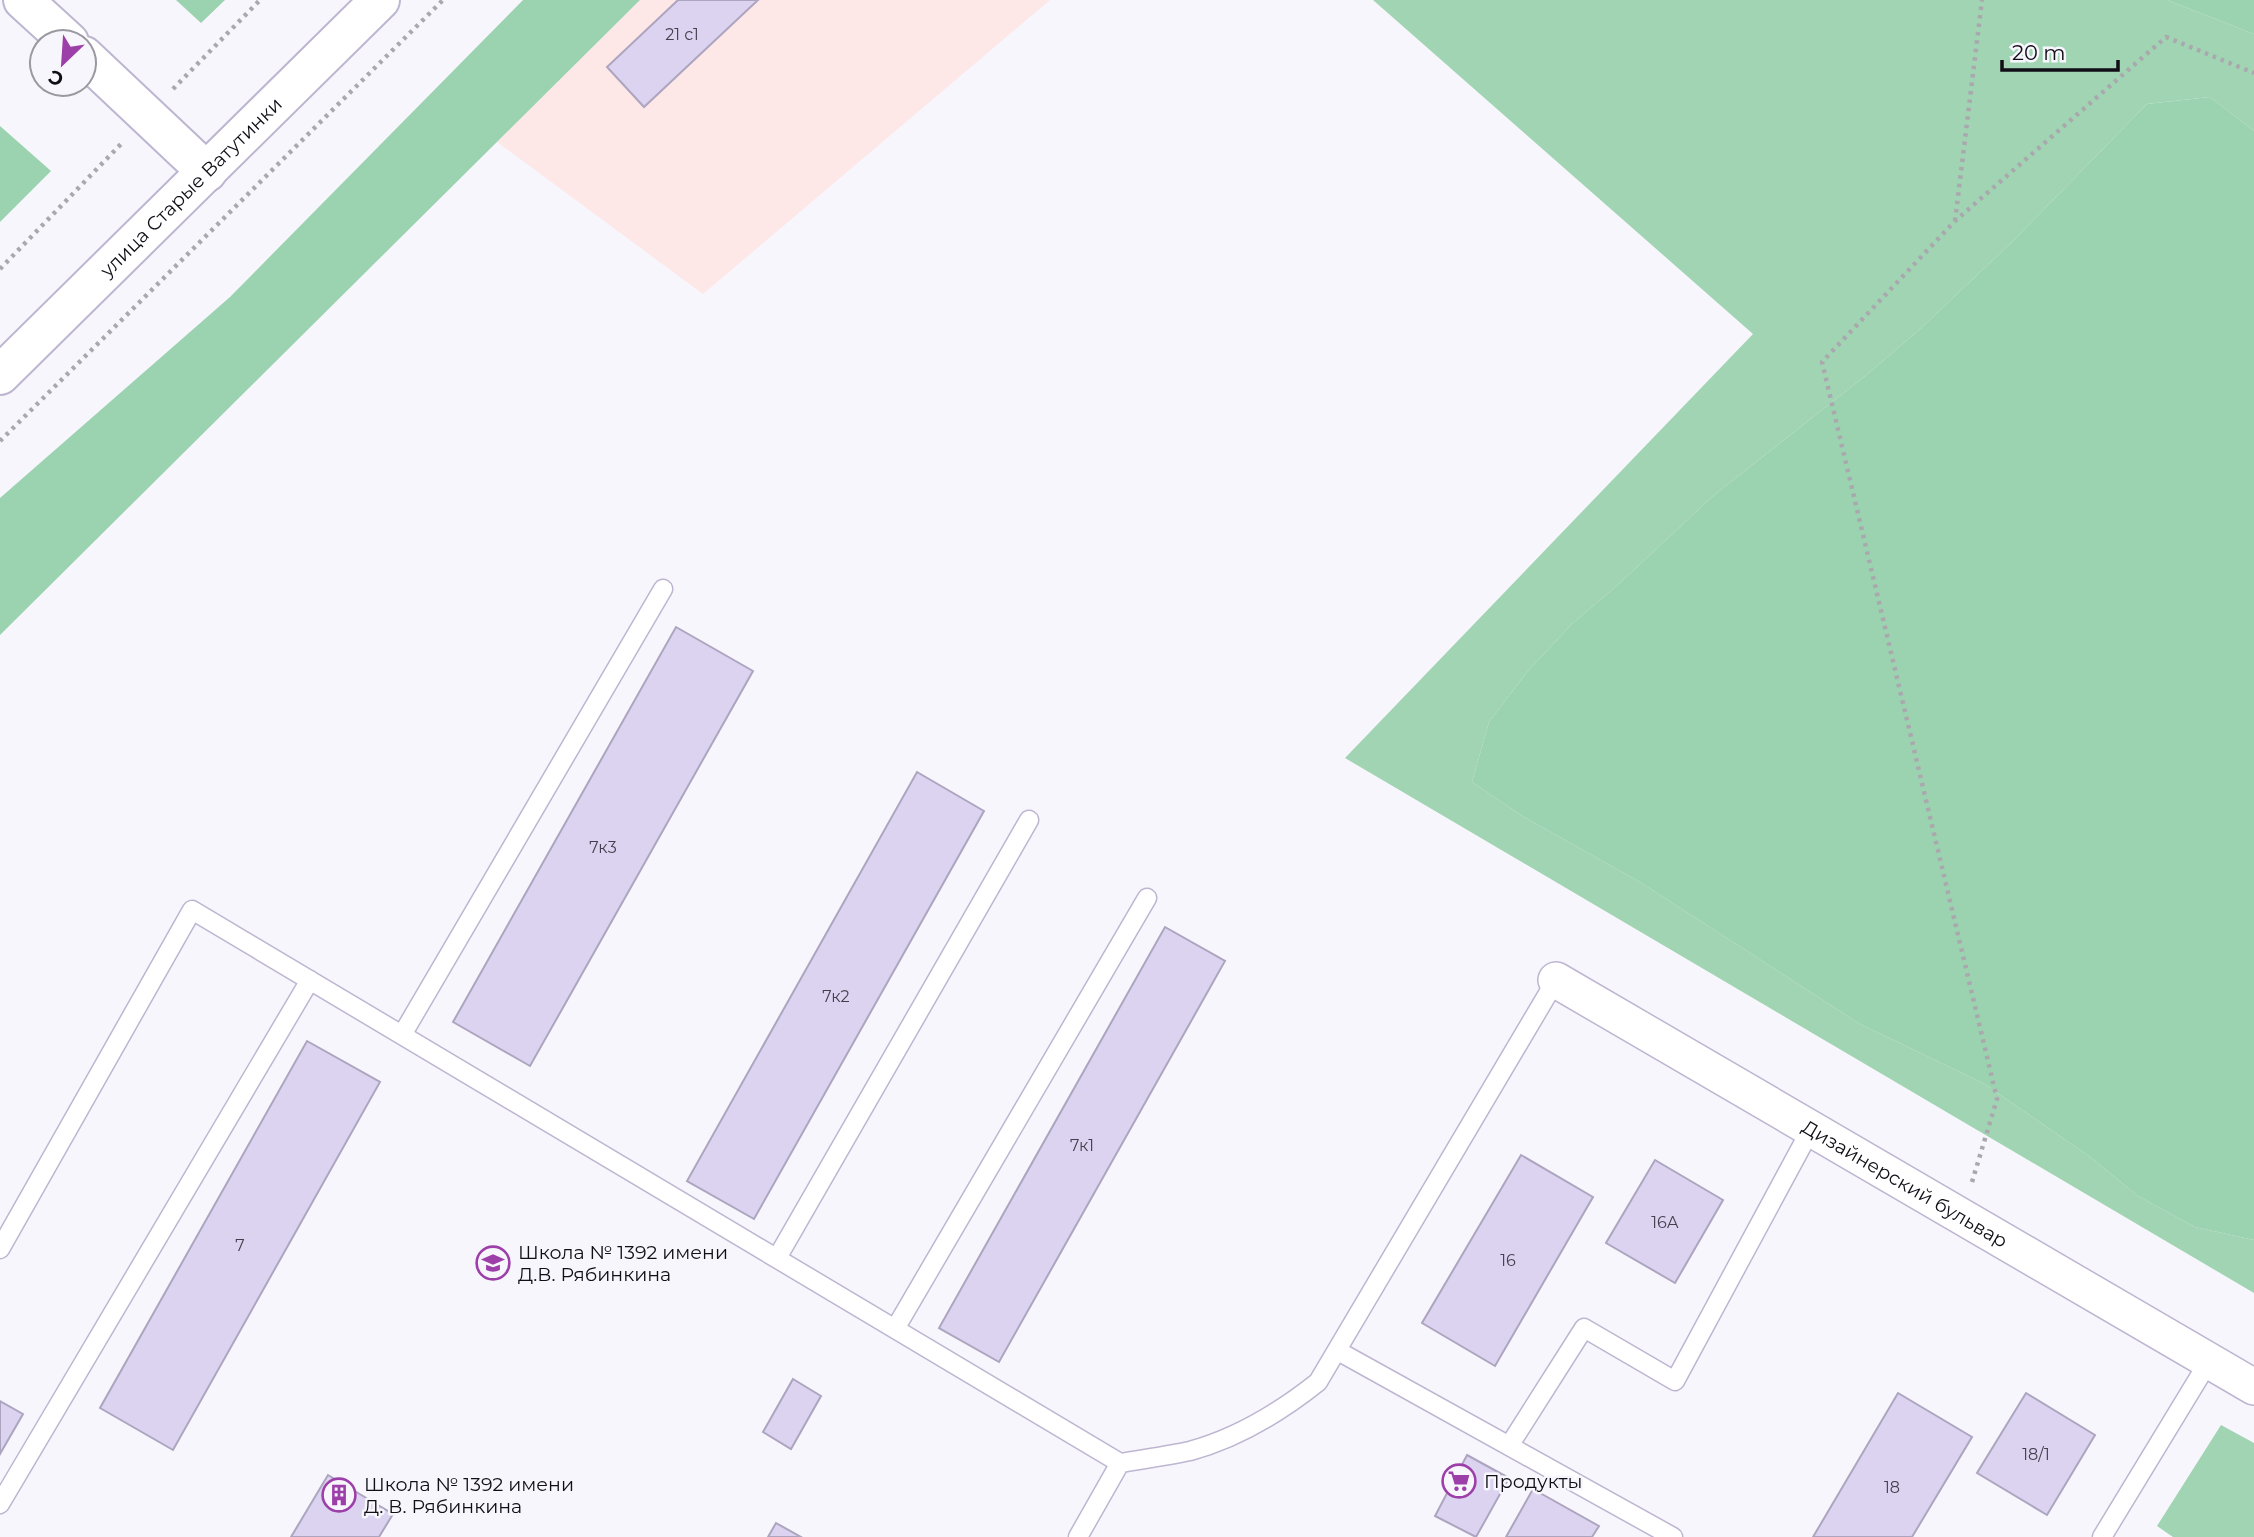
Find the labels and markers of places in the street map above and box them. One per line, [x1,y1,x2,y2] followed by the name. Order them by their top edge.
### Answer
[518,1241,728,1286] place label: Школа № 1392 имени Д.В. Рябинкина
[474,1244,512,1282] school or university icon: Школа № 1392 имени Д.В. Рябинкина
[1440,1462,1478,1500] supermarket icon: Продукты
[1484,1470,1582,1493] place label: Продукты
[364,1473,574,1518] place label: Школа № 1392 имени Д. В. Рябинкина
[320,1476,358,1514] building icon: Школа № 1392 имени Д. В. Рябинкина

